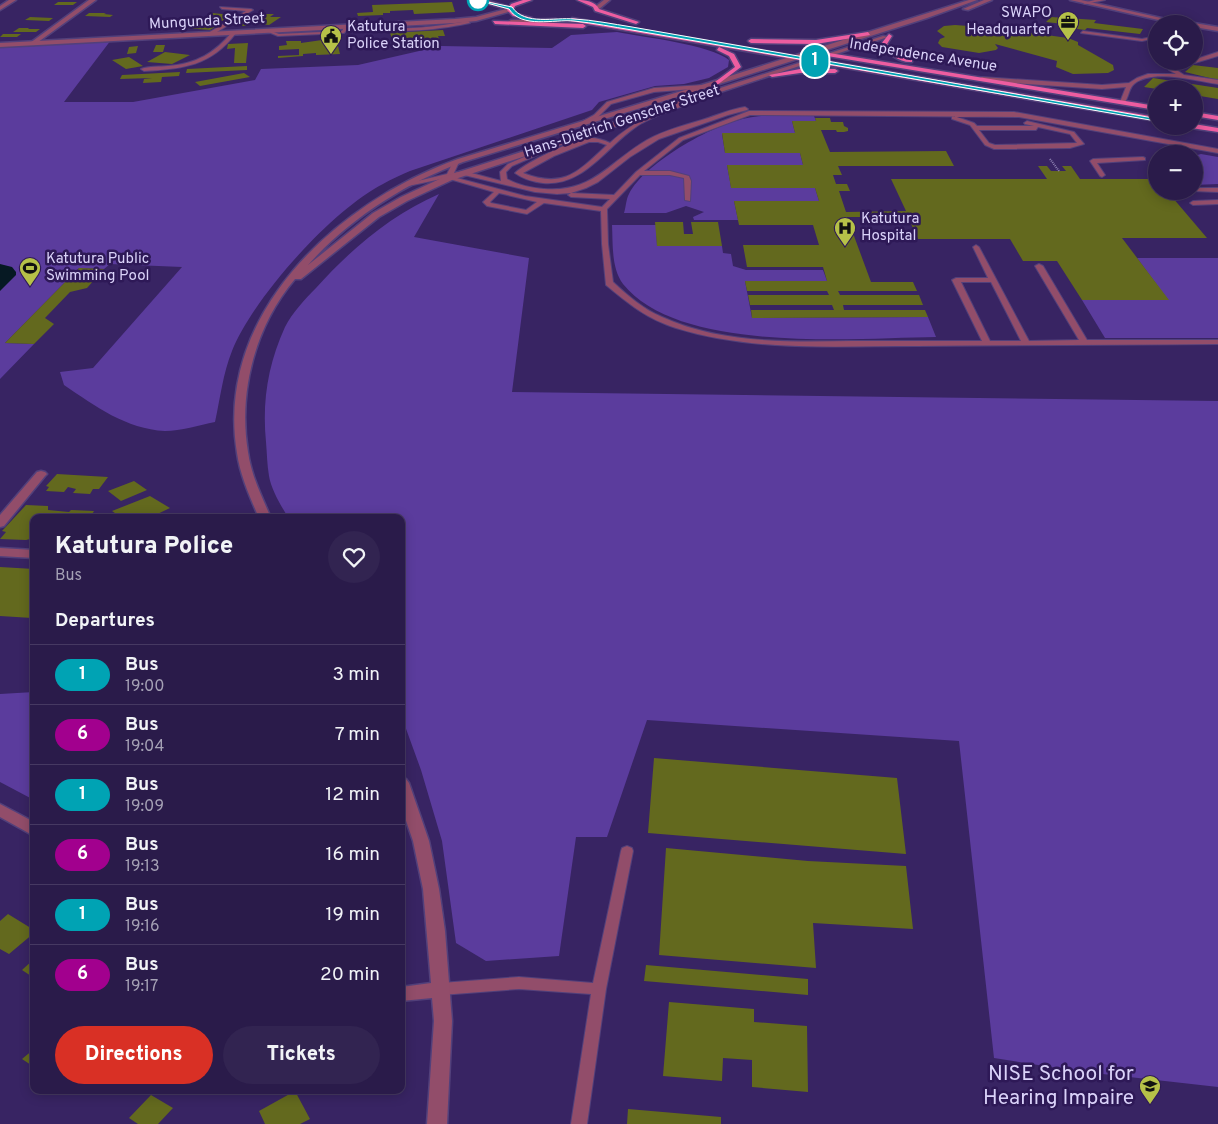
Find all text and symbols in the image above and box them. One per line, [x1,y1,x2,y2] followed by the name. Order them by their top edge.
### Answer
[467,0,489,11] unlabelled marker
[966,4,1052,40] place label: SWAPO Headquarter
[149,9,265,35] street label: Mungunda Street
[1056,10,1080,41] office icon: SWAPO Headquarter
[1148,15,1203,200] map controls
[1148,15,1203,70] button: locate
[347,18,440,54] place label: Katutura Police Station
[319,24,343,55] public building icon: Katutura Police Station
[848,35,998,77] street label: Independence Avenue
[799,45,831,77] line badge: 1
[811,49,819,72] text: 1
[1148,80,1203,135] button: +
[522,81,722,163] street label: Hans-Dietrich Genscher Street
[1148,145,1203,200] button: −
[861,210,919,246] place label: Katutura Hospital
[833,216,857,247] hospital icon: Katutura Hospital
[46,250,149,286] place label: Katutura Public Swimming Pool
[18,256,42,287] sports icon: Katutura Public Swimming Pool
[328,531,380,583] button: heart
[55,532,233,562] text: Katutura Police
[55,566,82,586] text: Bus
[55,609,155,633] text: Departures
[125,653,159,677] text: Bus
[79,663,86,686] text: 1
[332,663,380,687] text: 3 min
[125,677,165,697] text: 19:00
[125,713,159,737] text: Bus
[77,723,88,746] text: 6
[335,723,380,747] text: 7 min
[125,737,164,757] text: 19:04
[125,773,159,797] text: Bus
[79,783,86,806] text: 1
[325,783,380,807] text: 12 min
[125,797,164,817] text: 19:09
[125,833,159,857] text: Bus
[77,843,88,866] text: 6
[325,843,380,867] text: 16 min
[125,857,160,877] text: 19:13
[125,893,159,917] text: Bus
[79,903,86,926] text: 1
[325,903,380,927] text: 19 min
[125,917,160,937] text: 19:16
[125,953,159,977] text: Bus
[77,963,88,986] text: 6
[320,963,380,987] text: 20 min
[125,977,158,997] text: 19:17
[55,1026,213,1084] button: Directions
[223,1026,380,1084] button: Tickets
[983,1061,1134,1112] place label: NISE School for Hearing Impaire
[1138,1074,1162,1105] school or university icon: NISE School for Hearing Impaire

